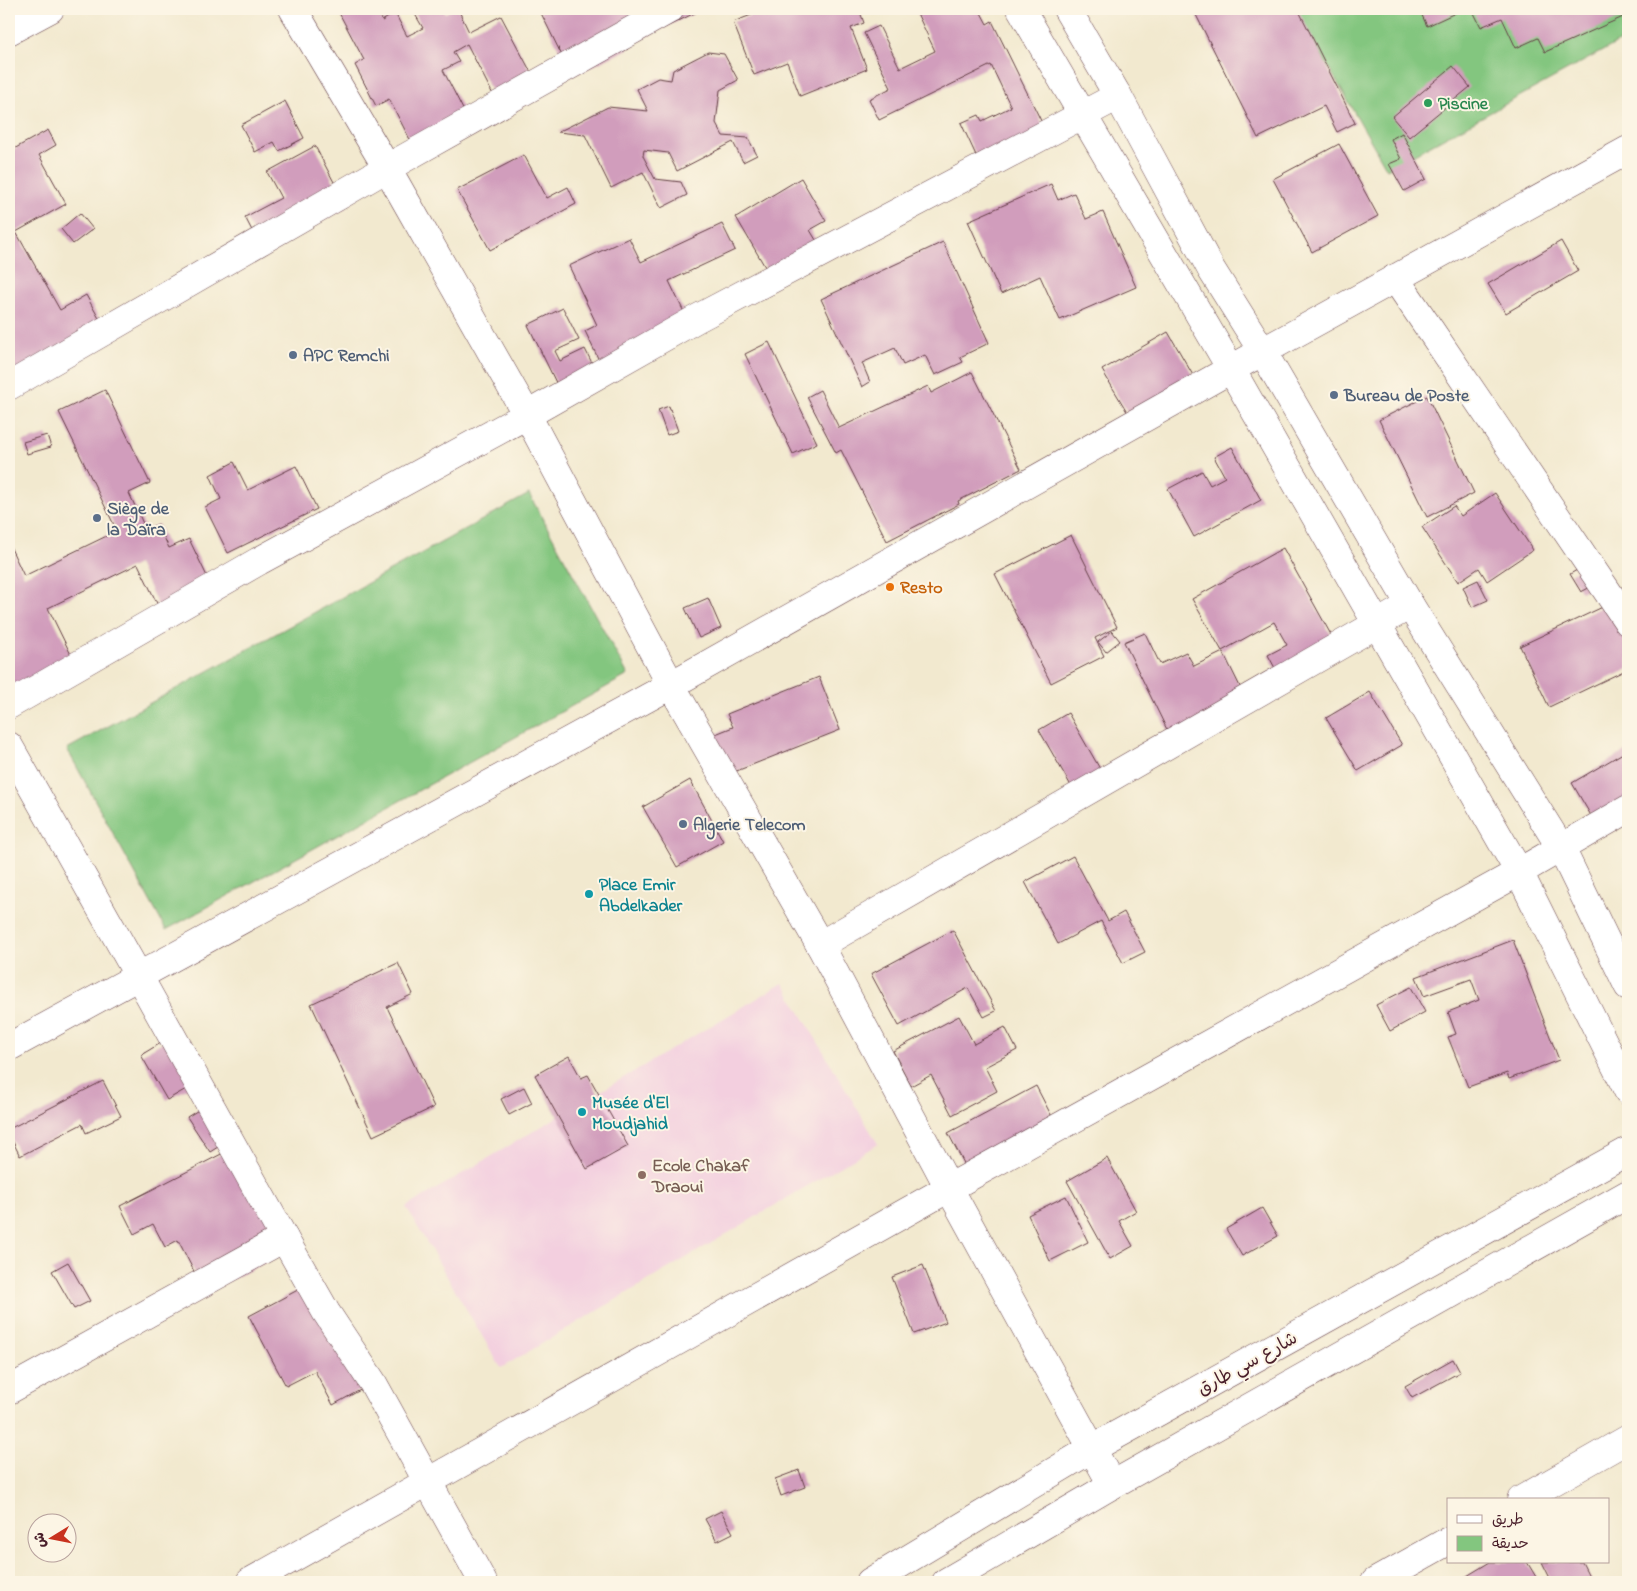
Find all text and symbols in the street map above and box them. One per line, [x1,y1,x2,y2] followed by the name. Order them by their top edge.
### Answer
[1438,92,1489,118] place label: Piscine
[1422,97,1434,109] marker: Piscine
[303,344,390,370] place label: APC Remchi
[287,349,299,361] marker: APC Remchi
[1343,384,1470,410] place label: Bureau de Poste
[1328,389,1340,401] marker: Bureau de Poste
[107,497,170,544] place label: Siège de la Daïra
[91,512,103,524] marker: Siège de la Daïra
[900,576,943,602] place label: Resto
[884,581,896,593] marker: Resto
[693,813,805,840] place label: Algerie Telecom
[677,818,689,830] marker: Algerie Telecom
[599,873,683,920] place label: Place Emir Abdelkader
[583,888,595,900] marker: Place Emir Abdelkader
[592,1091,669,1138] place label: Musée d'El Moudjahid
[576,1106,588,1118] marker: Musée d'El Moudjahid
[651,1154,750,1201] place label: Ecole Chakaf Draoui
[636,1169,648,1181] marker: Ecole Chakaf Draoui
[1193,1326,1303,1404] street label: شارع سي طارق
[1447,1498,1610,1564] legend
[1492,1509,1524,1531] text: طريق
[28,1514,78,1564] north arrow
[29,1531,52,1549] text: ش
[1492,1533,1529,1555] text: حديقة

